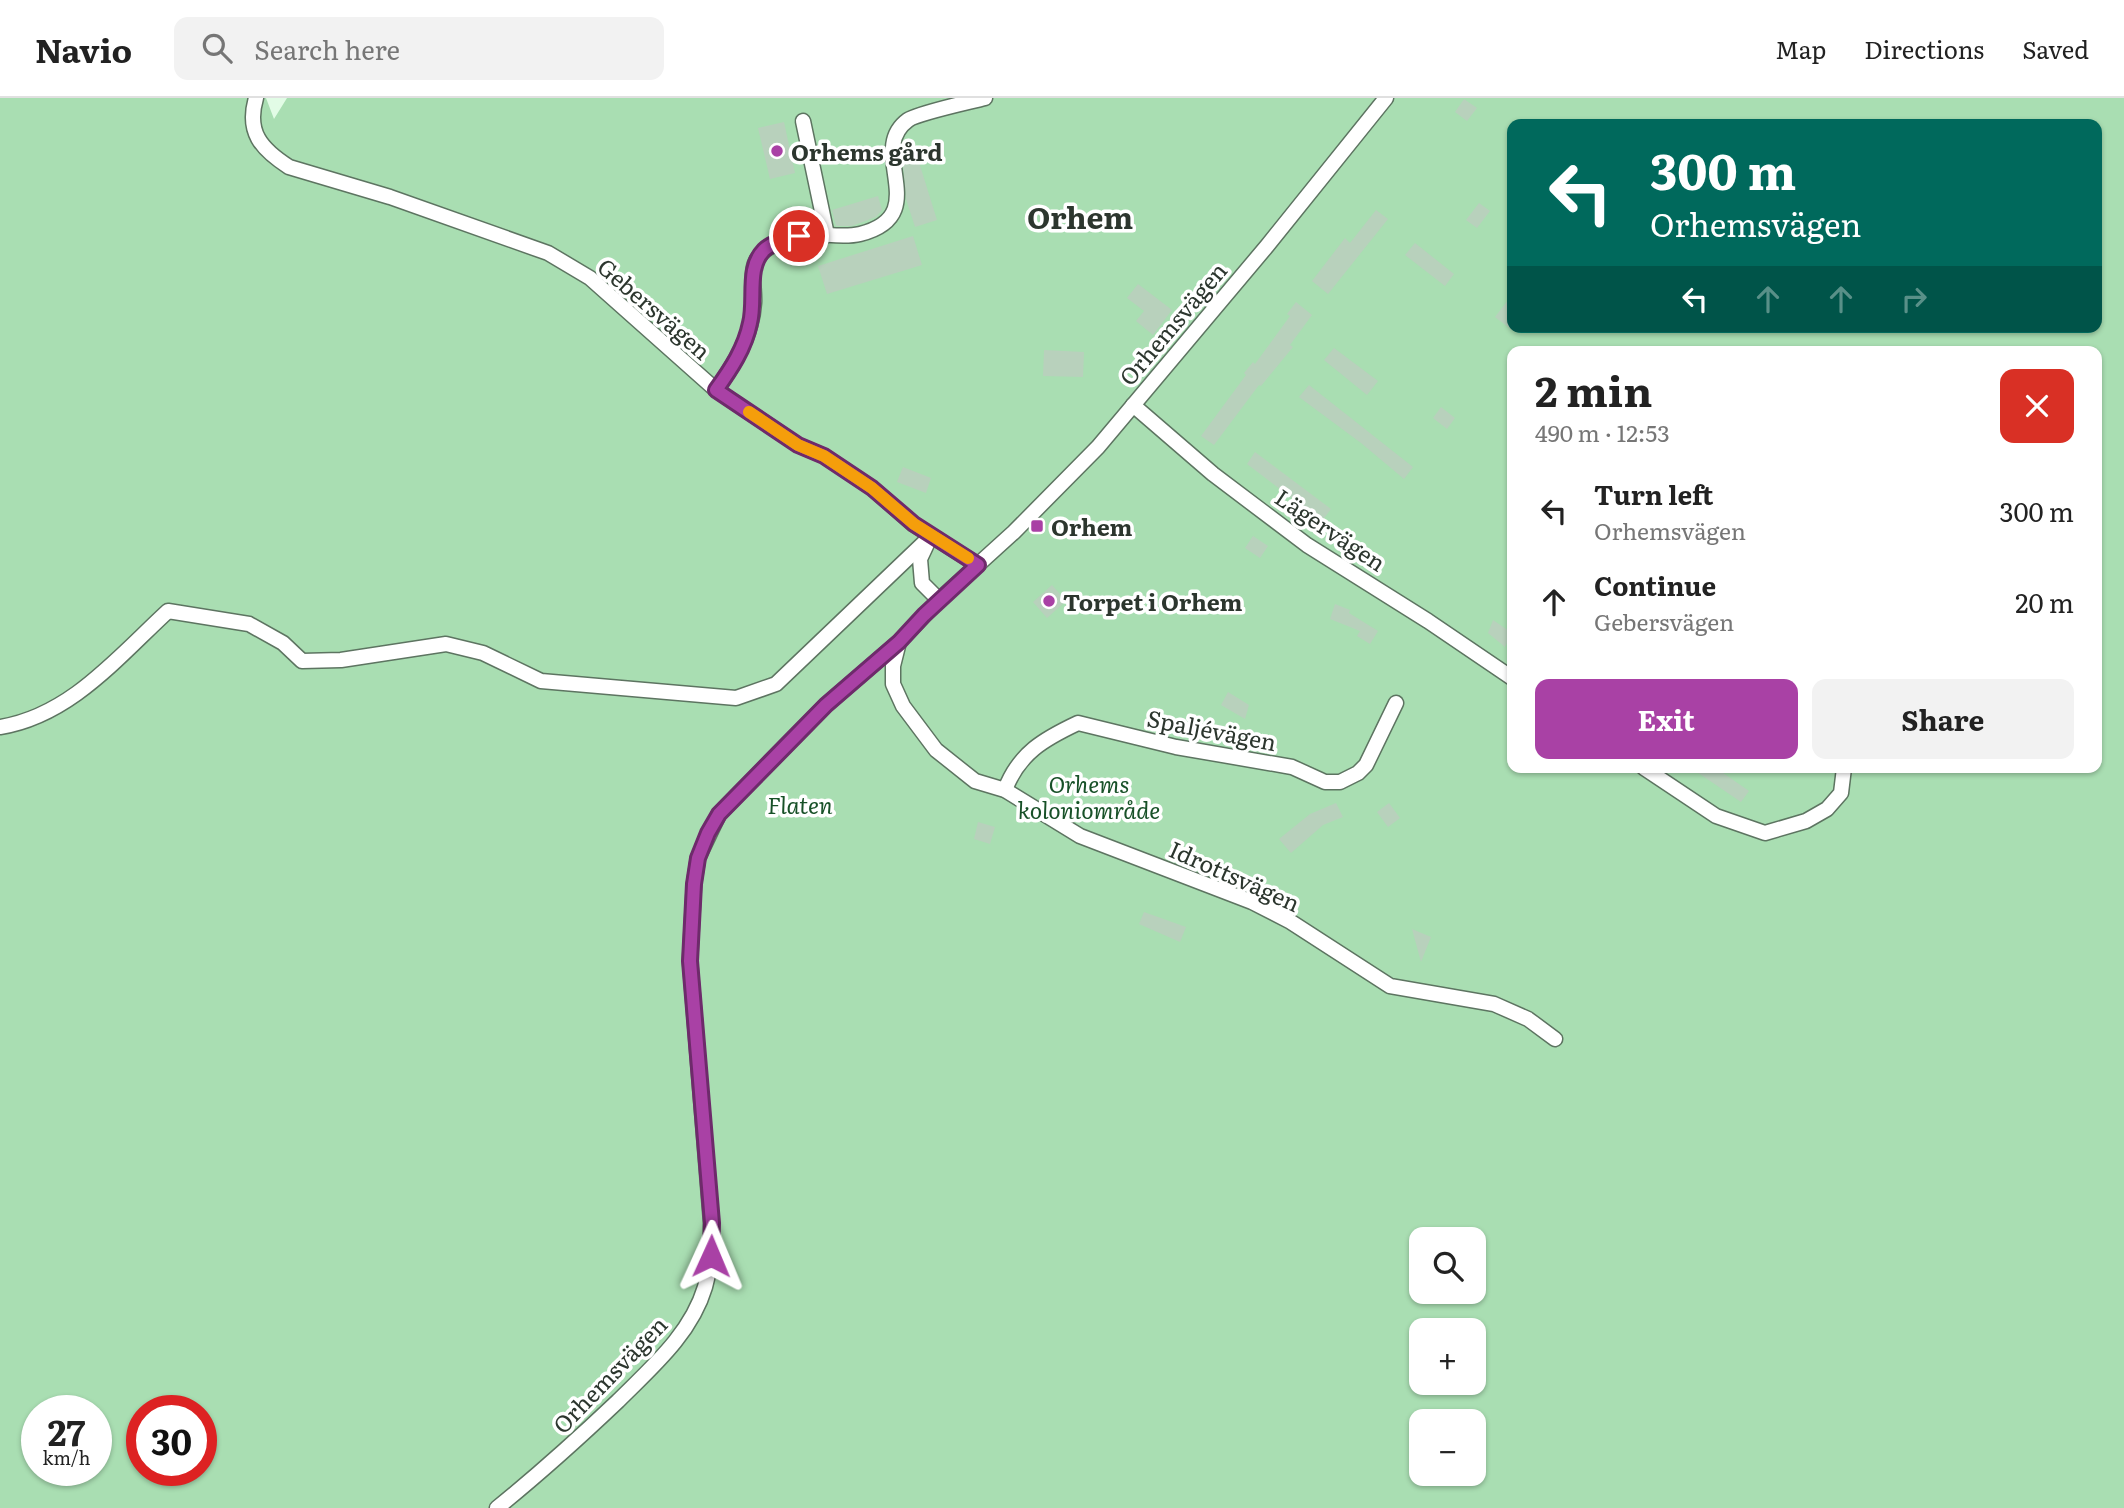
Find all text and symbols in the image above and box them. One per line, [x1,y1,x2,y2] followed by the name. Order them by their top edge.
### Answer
[174,17,664,80] search box
[35,24,132,73] text: Navio
[198,29,236,67] icon: search
[254,29,400,68] text: Search here
[1775,31,1826,66] text: Map
[1864,31,1984,66] text: Directions
[2022,31,2089,66] text: Saved
[1650,132,1796,205] text: 300 m
[791,134,943,168] place label: Orhems gård
[769,143,785,159] marker: Orhems gård
[1535,147,1626,238] icon: left
[1027,194,1133,238] district label: Orhem
[1650,199,1861,247] text: Orhemsvägen
[769,206,829,266] pin
[780,217,818,255] icon: arrive
[591,249,719,367] street label: Gebersvägen
[1110,254,1234,392] street label: Orhemsvägen
[1676,280,1714,318] icon: left
[1749,280,1787,318] icon: ahead
[1822,280,1860,318] icon: ahead
[1895,280,1933,318] icon: right
[1535,358,1652,420] text: 2 min
[2000,369,2074,443] button: close
[1535,415,1670,449] text: 490 m · 12:53
[1594,474,1713,513] text: Turn left
[1269,479,1393,579] street label: Lägervägen
[1999,491,2074,530] text: 300 m
[1535,492,1573,530] icon: left
[1051,509,1133,543] place label: Orhem
[1594,513,1746,547] text: Orhemsvägen
[1029,518,1045,534] marker: Orhem
[1594,565,1716,604] text: Continue
[2015,582,2074,621] text: 20 m
[1535,583,1573,621] icon: ahead
[1063,584,1243,618] place label: Torpet i Orhem
[1041,593,1057,609] marker: Torpet i Orhem
[1594,604,1734,638] text: Gebersvägen
[1535,679,1798,759] button: Exit
[1812,679,2074,759] button: Share
[1144,700,1280,758] street label: Spaljévägen
[1018,766,1160,826] park label: Orhems koloniområde
[767,787,833,821] park label: Flaten
[1164,831,1306,919] street label: Idrottsvägen
[674,1219,748,1293] position arrow
[1409,1227,1486,1486] map controls
[1409,1227,1486,1304] button: search
[544,1308,674,1440] street label: Orhemsvägen
[1409,1318,1486,1395] button: +
[126,1395,217,1486] speed limit sign: 30
[48,1405,85,1457] text: 27
[1409,1409,1486,1486] button: −
[43,1444,90,1471] text: km/h

